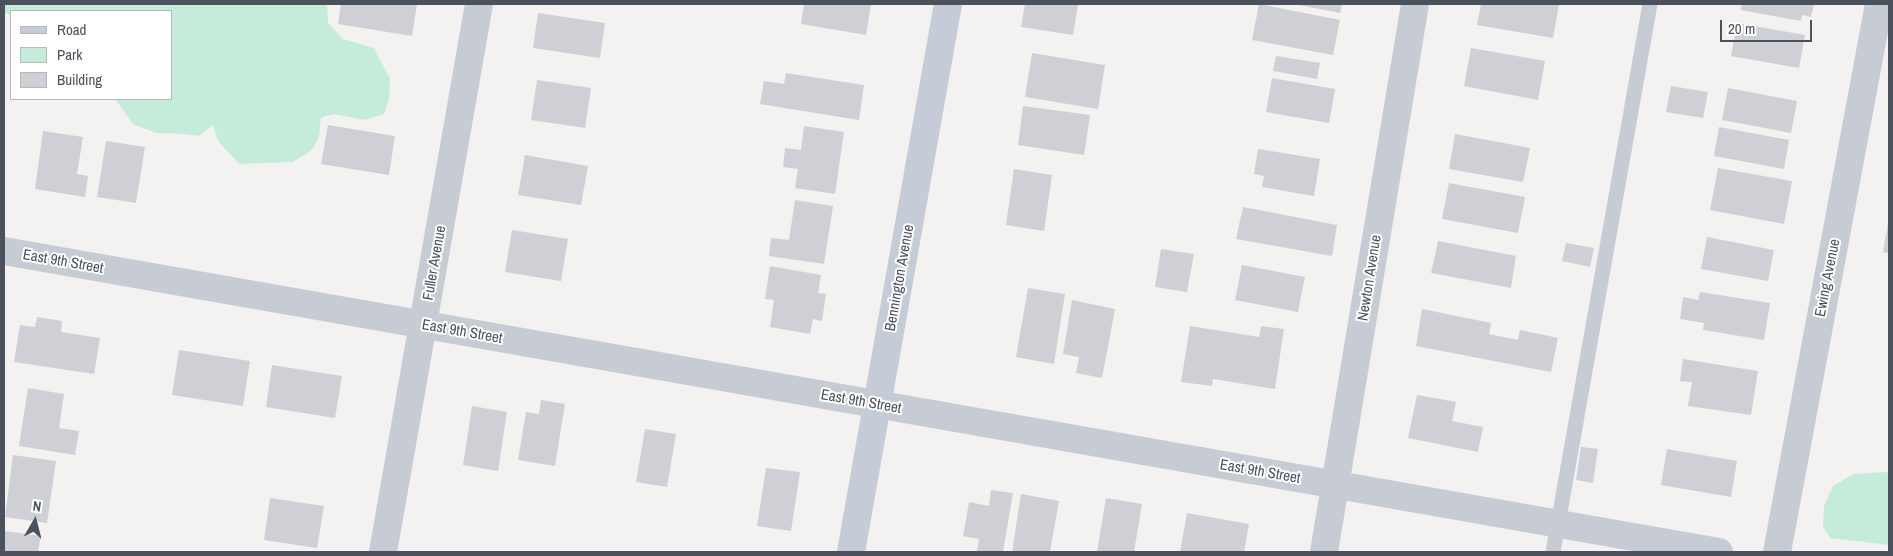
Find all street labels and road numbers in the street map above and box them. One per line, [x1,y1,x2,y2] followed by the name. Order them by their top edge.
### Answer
[882,223,918,333] street label: Bennington Avenue
[420,224,450,302] street label: Fuller Avenue
[1354,234,1386,322] street label: Newton Avenue
[1812,237,1844,319] street label: Ewing Avenue
[21,246,105,278] street label: East 9th Street
[420,316,504,348] street label: East 9th Street
[819,386,903,418] street label: East 9th Street
[1218,456,1302,488] street label: East 9th Street

